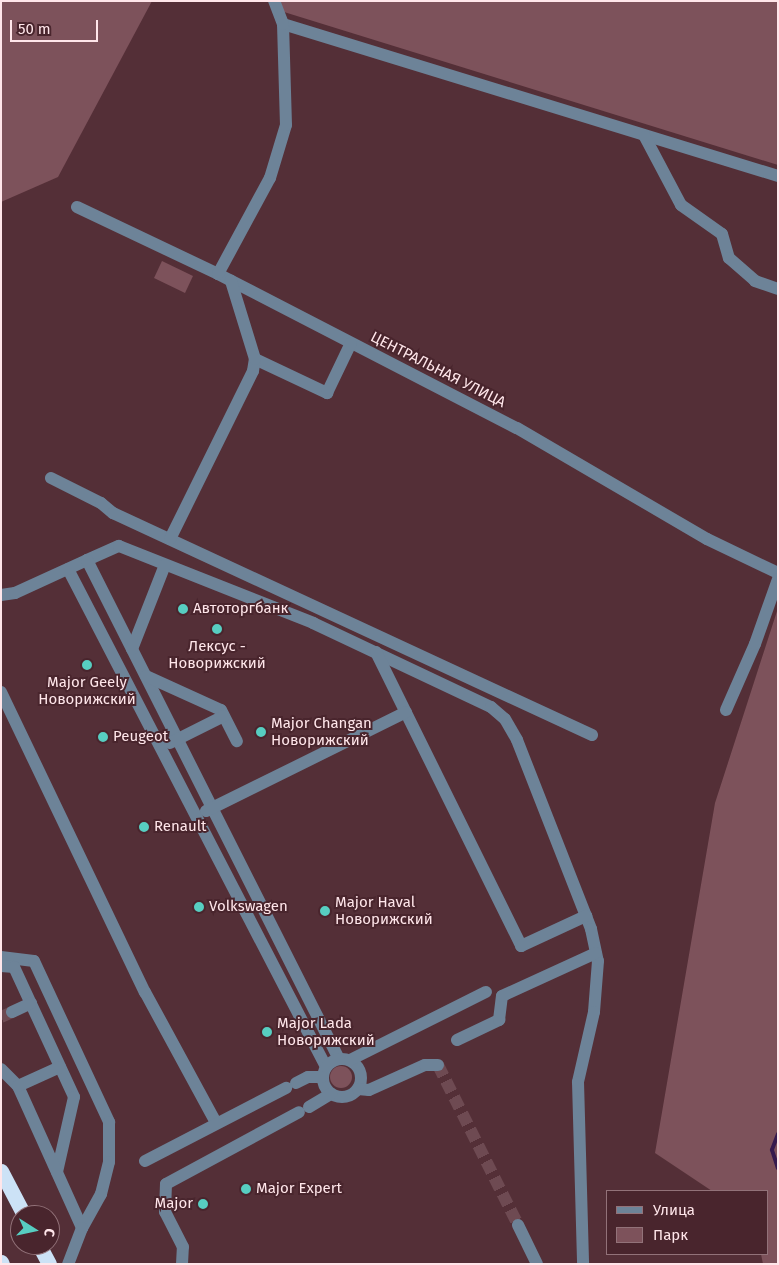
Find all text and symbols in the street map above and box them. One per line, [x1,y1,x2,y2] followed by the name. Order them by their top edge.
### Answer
[12,10,100,42] scale bar
[18,20,51,38] text: 50 m
[367,328,509,412] street label: ЦЕНТРАЛЬНАЯ УЛИЦА
[193,600,288,618] place label: Автоторгбанк
[177,603,189,615] marker: Автоторгбанк
[211,623,223,635] marker: Лексус - Новорижский
[168,637,266,672] place label: Лексус - Новорижский
[81,659,93,671] marker: Major Geely Новорижский
[38,673,136,708] place label: Major Geely Новорижский
[271,714,372,749] place label: Major Changan Новорижский
[255,726,267,738] marker: Major Changan Новорижский
[113,728,168,746] place label: Peugeot
[97,731,109,743] marker: Peugeot
[154,818,207,836] place label: Renault
[138,821,150,833] marker: Renault
[335,893,433,928] place label: Major Haval Новорижский
[209,898,288,916] place label: Volkswagen
[193,901,205,913] marker: Volkswagen
[319,905,331,917] marker: Major Haval Новорижский
[277,1014,375,1049] place label: Major Lada Новорижский
[261,1026,273,1038] marker: Major Lada Новорижский
[256,1180,342,1198] place label: Major Expert
[240,1183,252,1195] marker: Major Expert
[606,1190,769,1255] legend
[155,1195,193,1213] place label: Major
[197,1198,209,1210] marker: Major
[653,1201,695,1219] text: Улица
[10,1205,60,1255] north arrow
[653,1226,688,1244] text: Парк
[40,1227,58,1238] text: С

